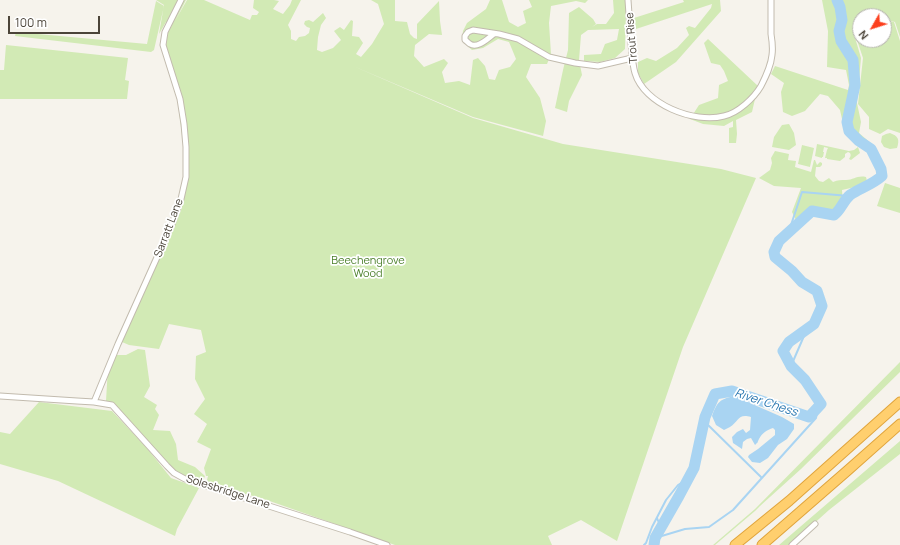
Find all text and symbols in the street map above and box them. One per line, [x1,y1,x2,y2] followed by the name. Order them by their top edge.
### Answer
[10,8,102,34] scale bar
[852,8,892,48] north arrow
[623,12,641,64] street label: Trout Rise
[15,14,47,31] text: 100 m
[855,27,871,43] text: N
[152,197,186,259] street label: Sarratt Lane
[331,254,405,280] park label: Beechengrove Wood
[733,386,799,420] water label: River Chess
[184,472,272,512] street label: Solesbridge Lane

